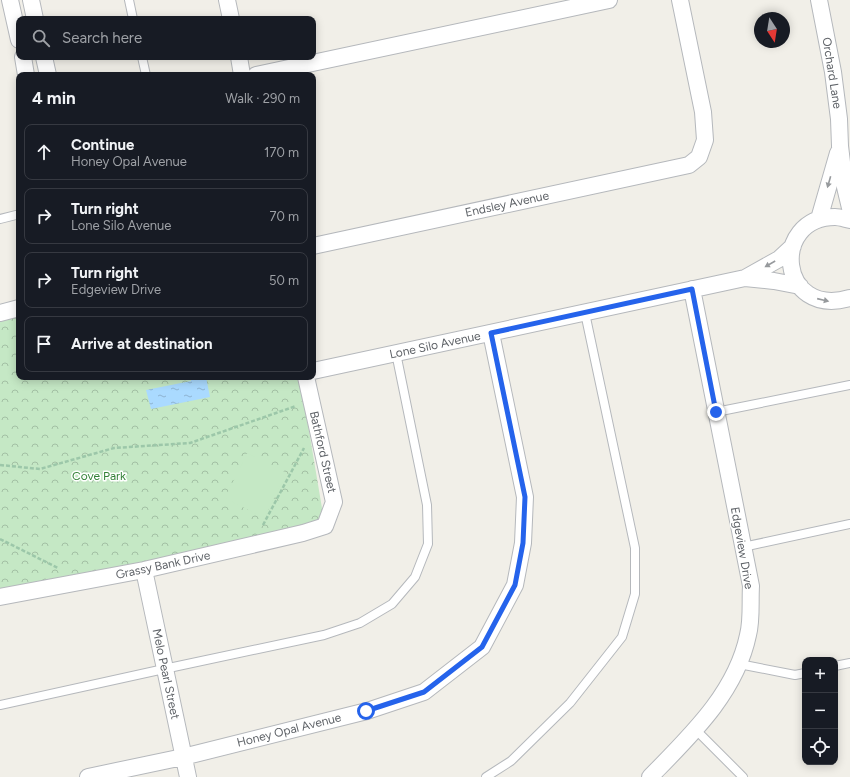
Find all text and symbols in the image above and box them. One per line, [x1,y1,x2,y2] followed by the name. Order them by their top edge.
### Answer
[754,12,790,48] north arrow
[16,16,316,60] search box
[30,27,52,49] icon: search
[62,29,142,47] text: Search here
[819,36,845,110] street label: Orchard Lane
[32,88,76,108] text: 4 min
[225,91,300,106] text: Walk · 290 m
[71,136,134,154] text: Continue
[33,141,55,163] icon: ahead
[264,145,299,160] text: 170 m
[71,154,187,169] text: Honey Opal Avenue
[826,177,832,189] one-way arrow
[464,188,551,220] street label: Endsley Avenue
[71,200,139,218] text: Turn right
[33,205,55,227] icon: right
[269,209,299,224] text: 70 m
[71,218,171,233] text: Lone Silo Avenue
[764,261,776,268] one-way arrow
[71,264,139,282] text: Turn right
[33,269,55,291] icon: right
[269,273,299,288] text: 50 m
[71,282,161,297] text: Edgeview Drive
[817,297,830,303] one-way arrow
[388,328,482,361] street label: Lone Silo Avenue
[33,333,55,355] icon: arrive
[71,335,212,353] text: Arrive at destination
[707,403,725,421] route end
[307,410,339,495] street label: Bathford Street
[72,469,126,483] park label: Cove Park
[728,506,756,591] street label: Edgeview Drive
[114,548,212,582] street label: Grassy Bank Drive
[150,628,183,721] street label: Melo Pearl Street
[802,657,838,765] map controls
[802,657,838,693] button: +
[802,693,838,729] button: −
[357,702,375,720] route start
[235,710,343,750] street label: Honey Opal Avenue
[802,729,838,765] button: locate

